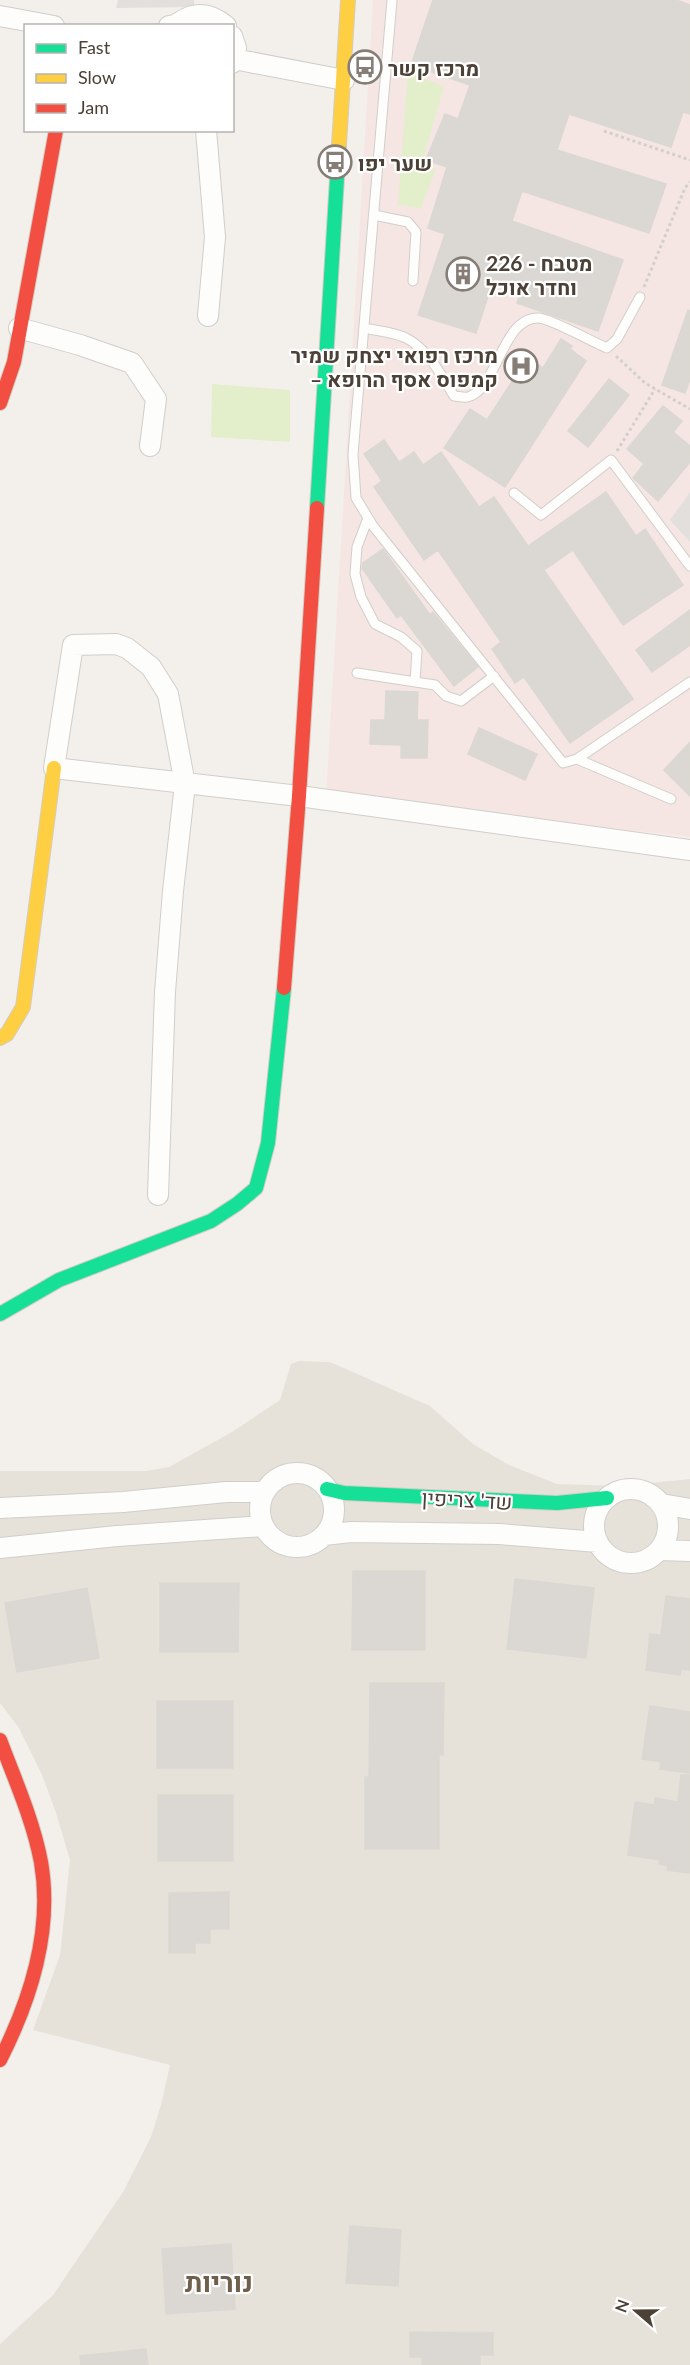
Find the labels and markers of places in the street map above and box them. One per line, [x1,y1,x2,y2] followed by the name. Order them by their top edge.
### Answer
[347,49,383,85] bus stop icon: מרכז קשר
[388,55,479,80] place label: מרכז קשר
[317,144,353,180] bus stop icon: שער יפו
[358,150,432,175] place label: שער יפו
[486,250,593,299] place label: 226 - מטבח וחדר אוכל
[445,256,481,292] building icon: 226 - מטבח וחדר אוכל
[291,342,498,391] place label: מרכז רפואי יצחק שמיר – קמפוס אסף הרופא
[503,348,539,384] hospital icon: מרכז רפואי יצחק שמיר – קמפוס אסף הרופא

